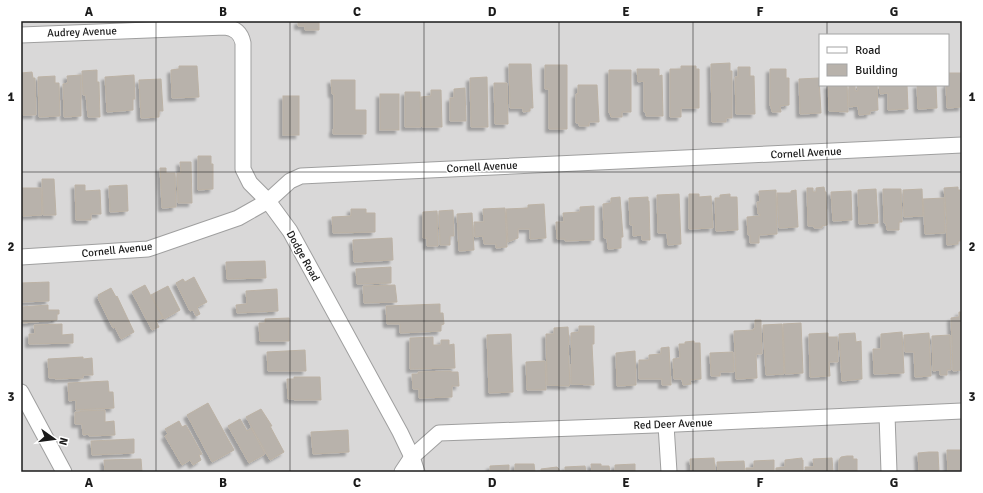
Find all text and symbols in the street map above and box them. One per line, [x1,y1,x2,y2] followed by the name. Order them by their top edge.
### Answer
[85,4,94,20] text: A
[219,4,227,20] text: B
[353,4,361,20] text: C
[488,4,497,20] text: D
[622,4,630,20] text: E
[757,4,764,20] text: F
[890,4,898,20] text: G
[47,24,117,40] street label: Audrey Avenue
[819,34,949,86] legend
[855,43,881,58] text: Road
[855,63,898,78] text: Building
[7,89,15,105] text: 1
[968,89,976,105] text: 1
[770,145,842,161] street label: Cornell Avenue
[446,159,518,175] street label: Cornell Avenue
[284,228,322,284] street label: Dodge Road
[7,239,15,255] text: 2
[968,239,976,255] text: 2
[81,240,153,260] street label: Cornell Avenue
[7,389,15,405] text: 3
[968,389,976,405] text: 3
[633,416,713,432] street label: Red Deer Avenue
[34,419,74,459] north arrow
[56,436,70,447] text: N
[85,475,94,491] text: A
[219,475,227,491] text: B
[353,475,361,491] text: C
[488,475,497,491] text: D
[622,475,630,491] text: E
[757,475,764,491] text: F
[890,475,898,491] text: G

